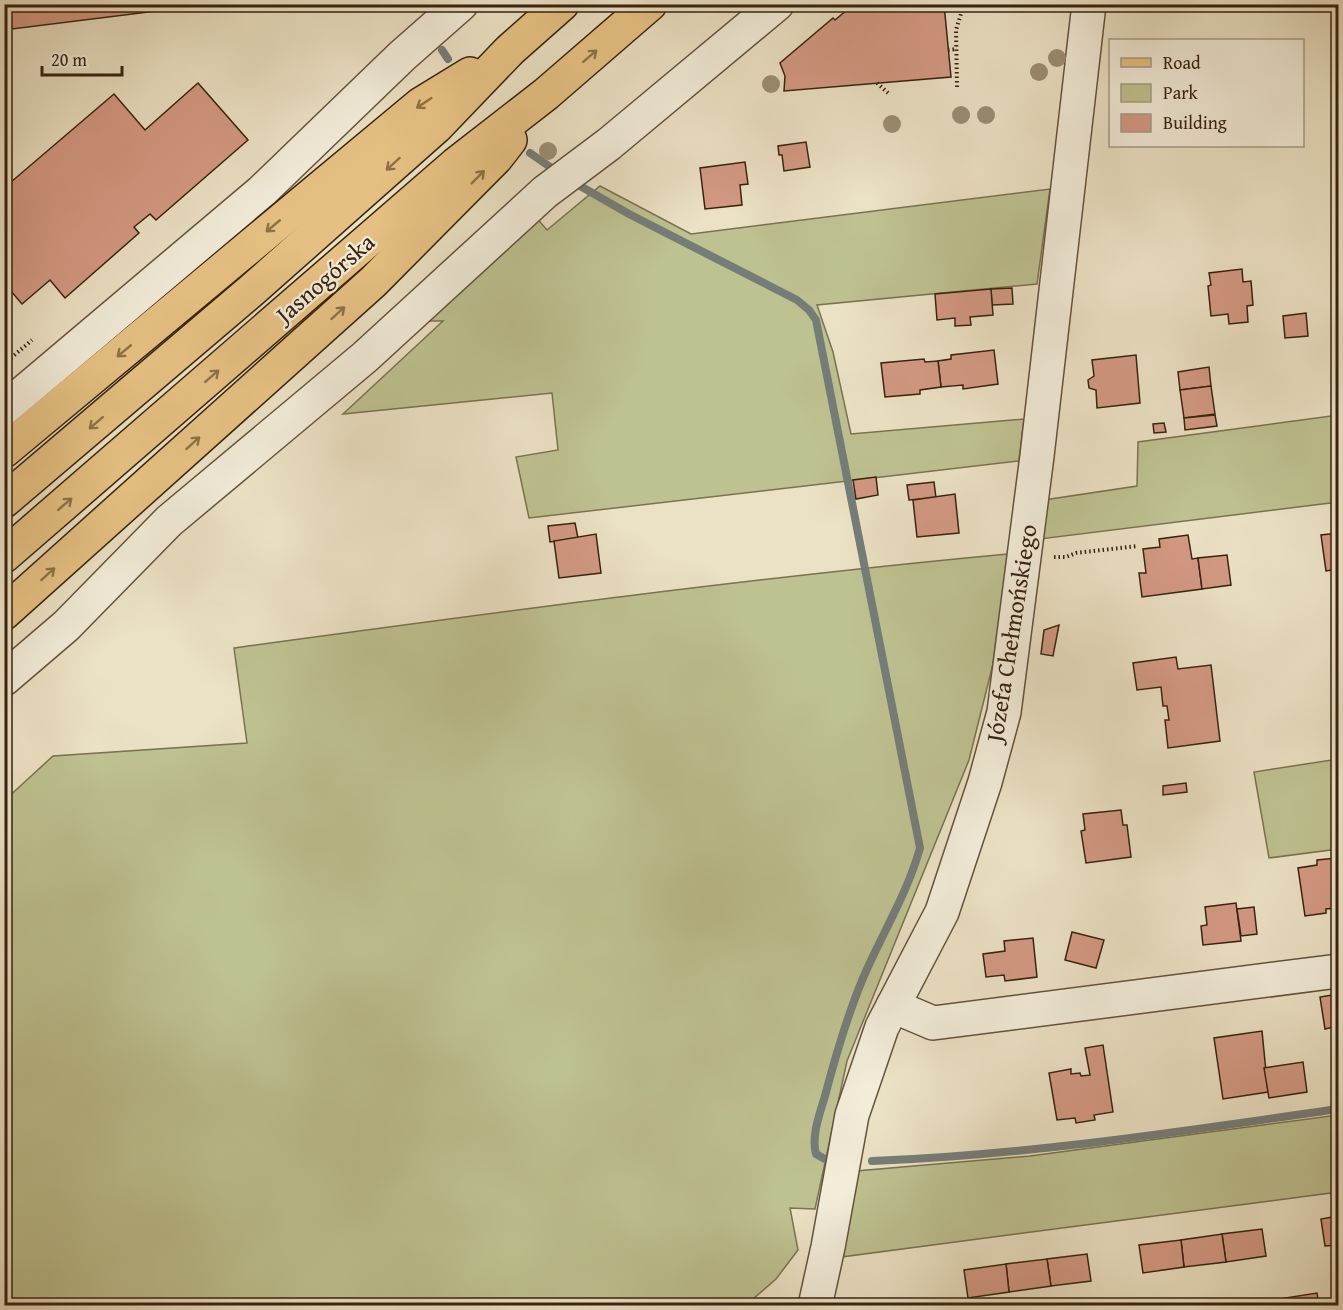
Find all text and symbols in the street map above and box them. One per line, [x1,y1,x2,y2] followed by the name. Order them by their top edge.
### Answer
[42,39,122,77] scale bar
[1109,39,1304,147] legend
[51,46,87,73] text: 20 m
[582,49,597,63] one-way arrow
[1163,49,1201,76] text: Road
[1163,79,1199,106] text: Park
[416,97,433,109] one-way arrow
[1163,109,1227,136] text: Building
[385,158,401,171] one-way arrow
[470,169,485,184] one-way arrow
[265,219,281,232] one-way arrow
[265,225,383,333] street label: Jasnogórska
[330,306,345,320] one-way arrow
[117,344,132,358] one-way arrow
[204,370,220,383] one-way arrow
[89,416,104,430] one-way arrow
[185,436,200,450] one-way arrow
[57,497,72,511] one-way arrow
[976,522,1045,747] street label: Józefa Chełmońskiego
[40,567,55,581] one-way arrow

